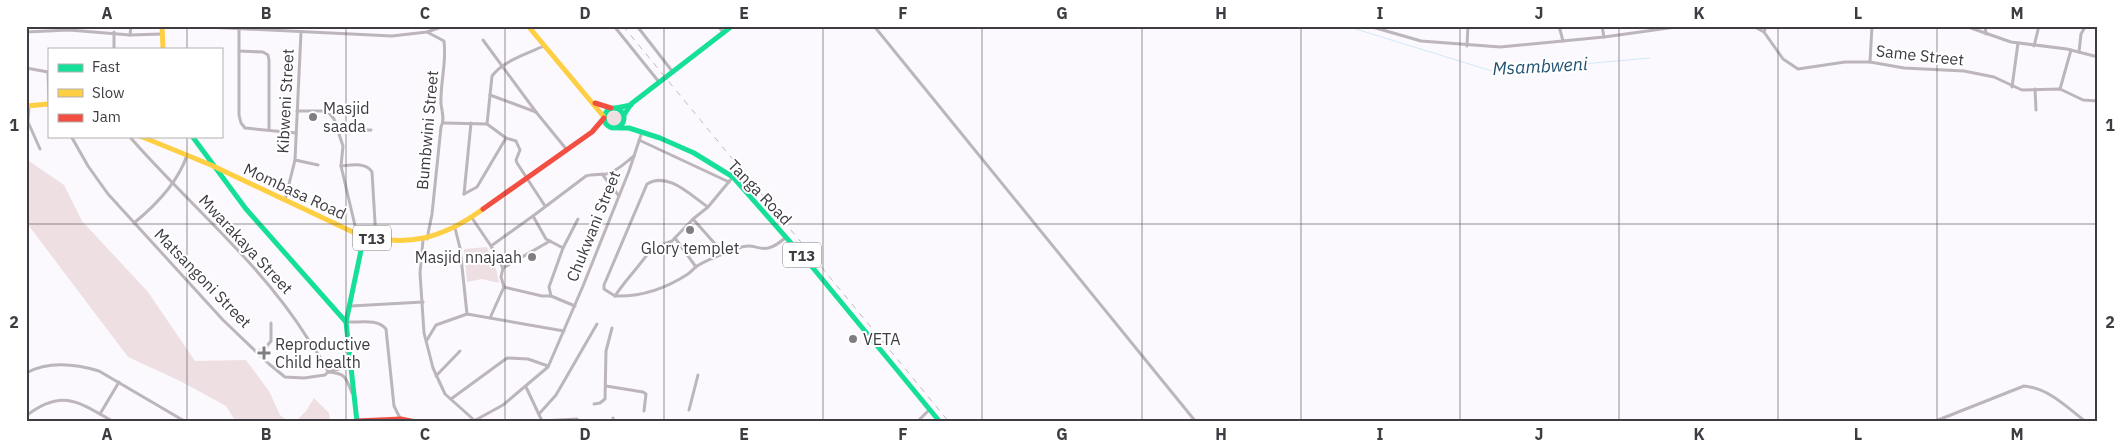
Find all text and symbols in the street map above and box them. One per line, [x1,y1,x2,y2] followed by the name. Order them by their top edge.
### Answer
[102,3,113,23] text: A
[261,3,272,23] text: B
[420,3,430,23] text: C
[579,3,591,23] text: D
[739,3,749,23] text: E
[898,3,908,23] text: F
[1056,3,1068,23] text: G
[1215,3,1227,23] text: H
[1377,3,1384,23] text: I
[1535,3,1543,23] text: J
[1693,3,1705,23] text: K
[1854,3,1862,23] text: L
[2010,3,2024,23] text: M
[1875,40,1965,70] street label: Same Street
[48,48,222,138] legend
[272,48,298,154] street label: Kibweni Street
[1492,52,1588,80] water label: Msambweni
[92,57,120,76] text: Fast
[412,69,442,191] street label: Bumbwini Street
[92,83,125,102] text: Slow
[323,98,370,136] place label: Masjid saada
[92,107,121,126] text: Jam
[307,111,319,123] marker: Masjid saada
[9,115,19,135] text: 1
[2105,115,2115,135] text: 1
[724,155,796,229] street label: Tanga Road
[241,159,349,223] street label: Mombasa Road
[562,168,624,284] street label: Chukwani Street
[195,190,297,298] street label: Mwarakaya Street
[150,224,256,332] street label: Matsangoni Street
[684,224,696,236] marker: Glory templet
[353,226,391,250] road number: T13
[641,238,739,258] place label: Glory templet
[783,242,821,268] road number: T13
[415,247,522,267] place label: Masjid nnajaah
[526,251,538,263] marker: Masjid nnajaah
[9,312,19,332] text: 2
[2105,312,2115,332] text: 2
[863,329,900,349] place label: VETA
[847,333,859,345] marker: VETA
[275,334,371,372] place label: Reproductive Child health
[257,346,271,360] marker: Reproductive Child health
[102,424,113,444] text: A
[261,424,272,444] text: B
[420,424,430,444] text: C
[579,424,591,444] text: D
[739,424,749,444] text: E
[898,424,908,444] text: F
[1056,424,1068,444] text: G
[1215,424,1227,444] text: H
[1377,424,1384,444] text: I
[1535,424,1543,444] text: J
[1693,424,1705,444] text: K
[1854,424,1862,444] text: L
[2010,424,2024,444] text: M

